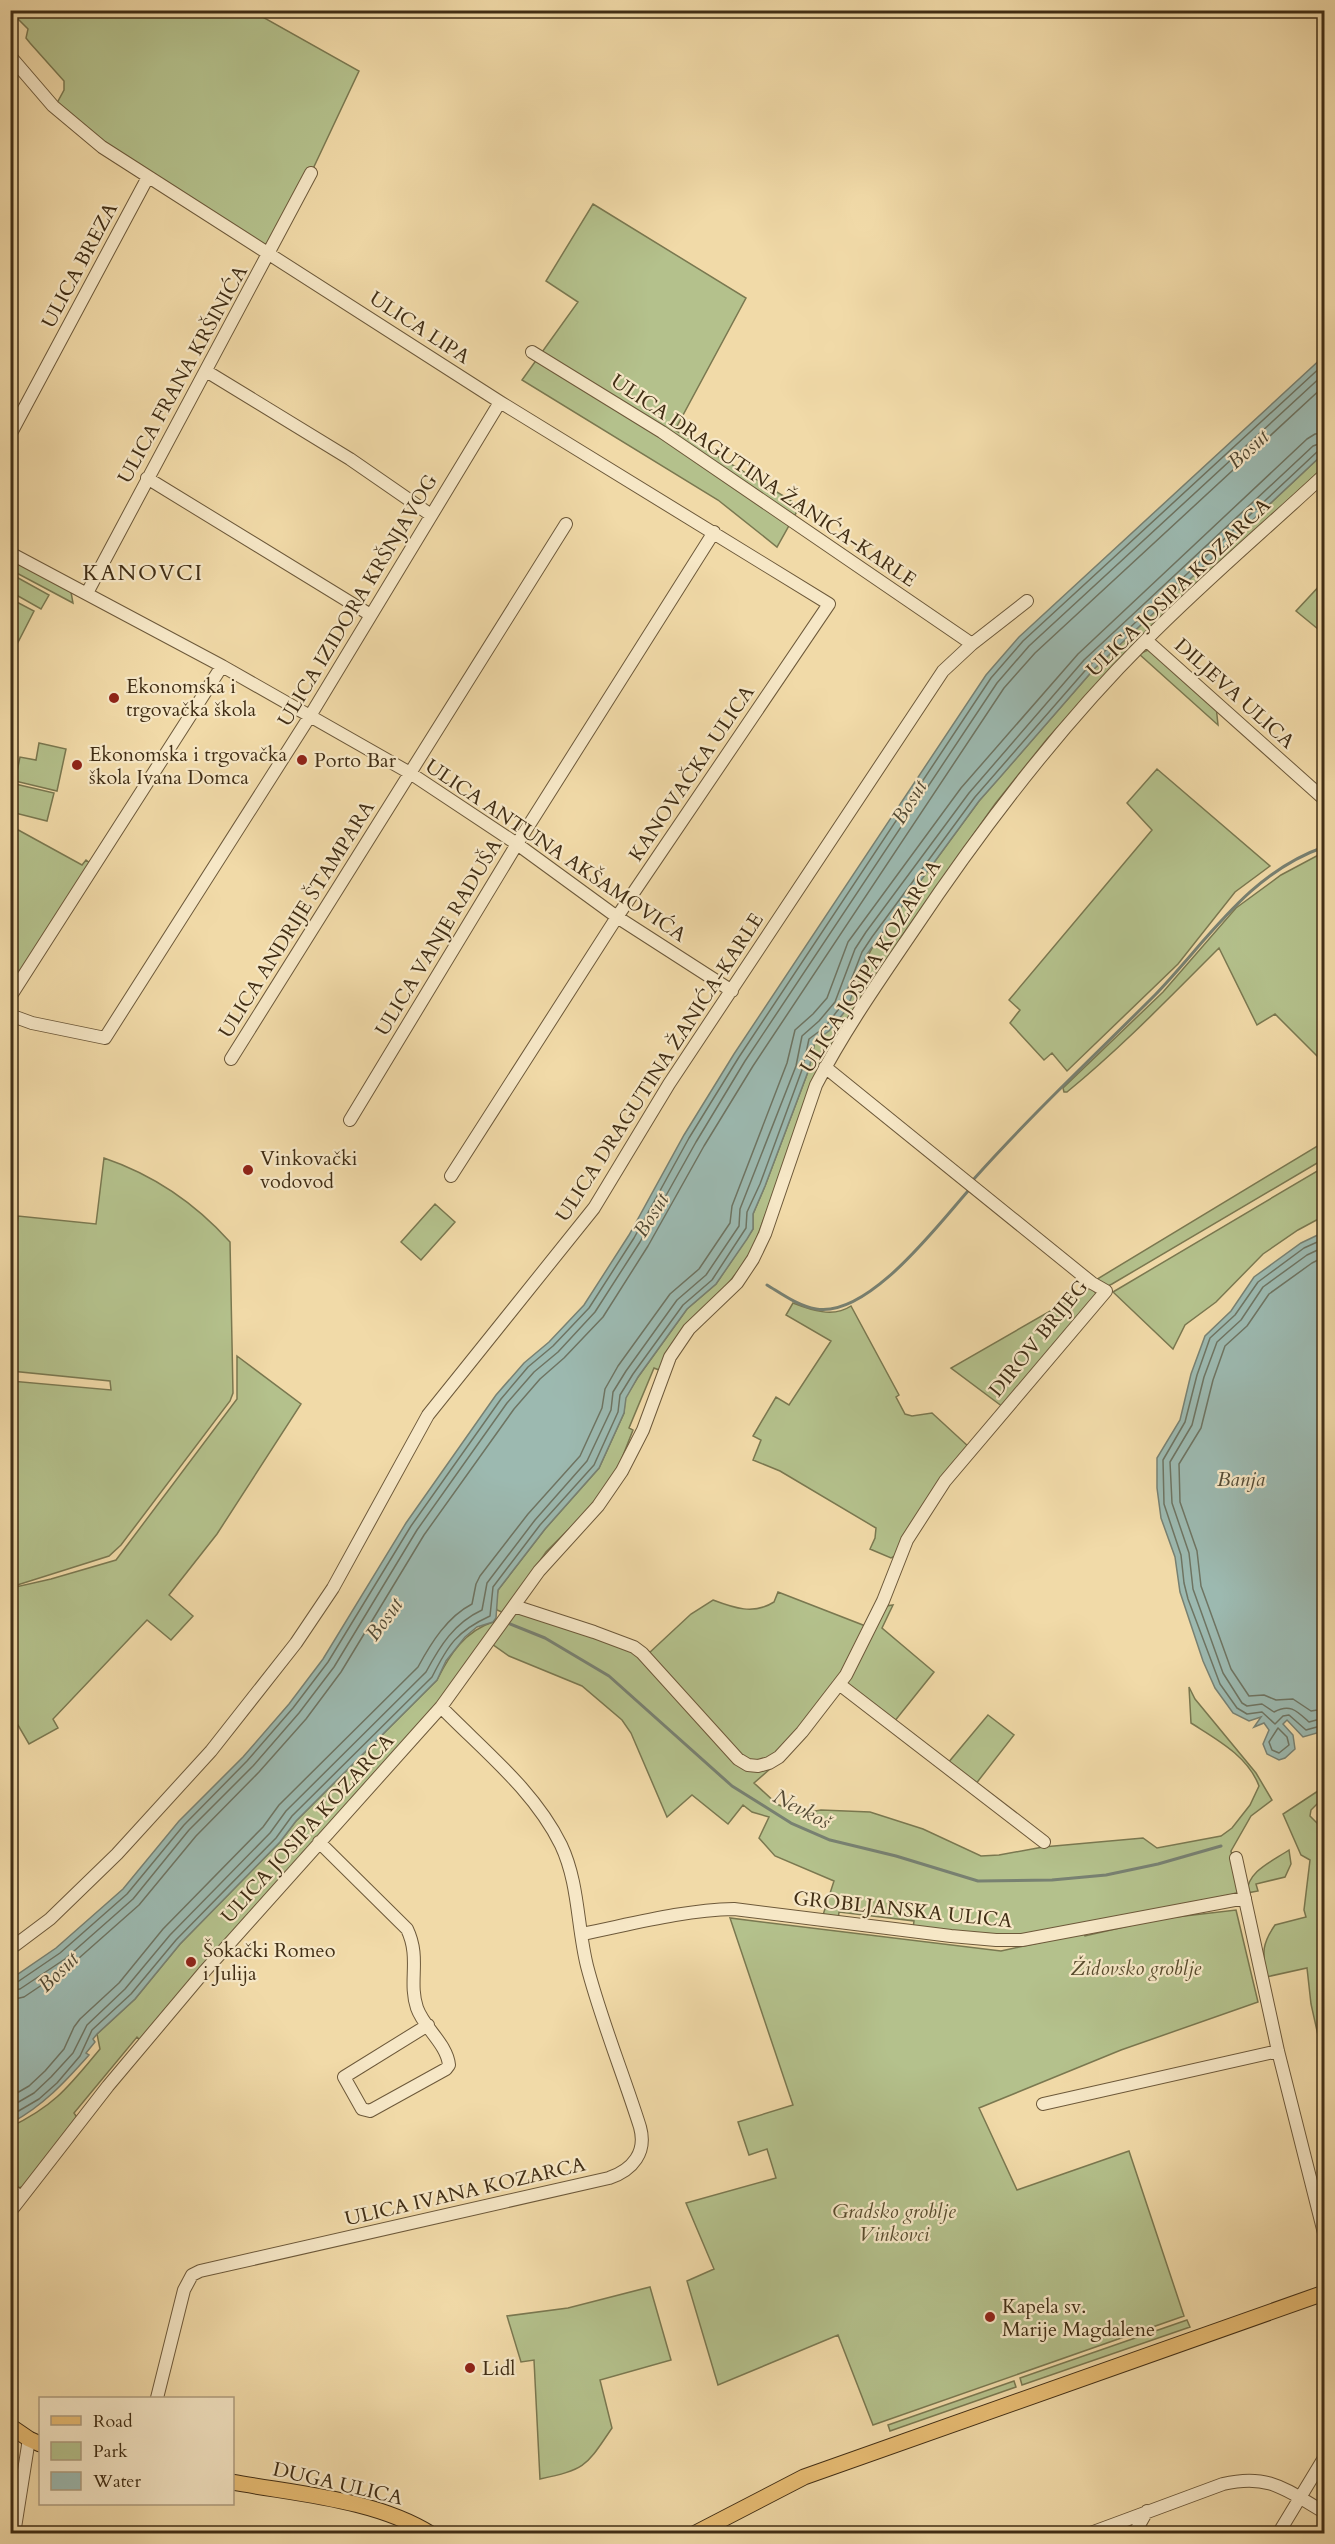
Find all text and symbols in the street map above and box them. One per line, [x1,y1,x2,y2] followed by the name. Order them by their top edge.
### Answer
[35,197,124,333] street label: ULICA BREZA
[111,260,254,488] street label: ULICA FRANA KRŠINIĆA
[364,285,476,371] street label: ULICA LIPA
[606,368,922,593] street label: ULICA DRAGUTINA ŽANIĆA-KARLE
[1221,422,1276,476] water label: Bosut
[271,469,444,731] street label: ULICA IZIDORA KRŠNJAVOG
[1080,491,1277,683] street label: ULICA JOSIPA KOZARCA
[83,558,203,588] district label: KANOVCI
[1169,632,1301,755] street label: DILJEVA ULICA
[126,673,257,723] place label: Ekonomska i trgovačka škola
[622,679,761,867] street label: KANOVAČKA ULICA
[107,691,121,705] marker: Ekonomska i trgovačka škola
[89,741,288,791] place label: Ekonomska i trgovačka škola Ivana Domca
[314,747,397,774] place label: Porto Bar
[295,753,309,767] marker: Porto Bar
[420,753,692,949] street label: ULICA ANTUNA AKŠAMOVIĆA
[70,758,84,772] marker: Ekonomska i trgovačka škola Ivana Domca
[885,774,935,830] water label: Bosut
[212,795,381,1043] street label: ULICA ANDRIJE ŠTAMPARA
[369,833,508,1041] street label: ULICA VANJE RADUŠA
[794,854,948,1078] street label: ULICA JOSIPA KOZARCA
[549,908,770,1227] street label: ULICA DRAGUTINA ŽANIĆA-KARLE
[260,1145,358,1195] place label: Vinkovački vodovod
[241,1163,255,1177] marker: Vinkovački vodovod
[627,1187,677,1243] water label: Bosut
[983,1274,1094,1403] street label: DIROV BRIJEG
[1217,1465,1265,1494] water label: Banja
[359,1591,411,1647] water label: Bosut
[215,1727,400,1929] street label: ULICA JOSIPA KOZARCA
[768,1782,838,1838] water label: Nevkoš
[792,1885,1015,1935] street label: GROBLJANSKA ULICA
[203,1937,336,1987] place label: Šokački Romeo i Julija
[31,1945,86,1999] water label: Bosut
[184,1955,198,1969] marker: Šokački Romeo i Julija
[1071,1955,1202,1982] park label: Židovsko groblje
[342,2150,589,2232] street label: ULICA IVANA KOZARCA
[832,2198,956,2248] park label: Gradsko groblje Vinkovci
[1002,2293,1155,2343] place label: Kapela sv. Marije Magdalene
[983,2310,997,2324] marker: Kapela sv. Marije Magdalene
[482,2355,515,2382] place label: Lidl
[463,2361,477,2375] marker: Lidl
[39,2397,234,2505] legend
[93,2409,133,2434] text: Road
[93,2439,128,2464] text: Park
[270,2455,406,2512] street label: DUGA ULICA
[92,2469,142,2494] text: Water

